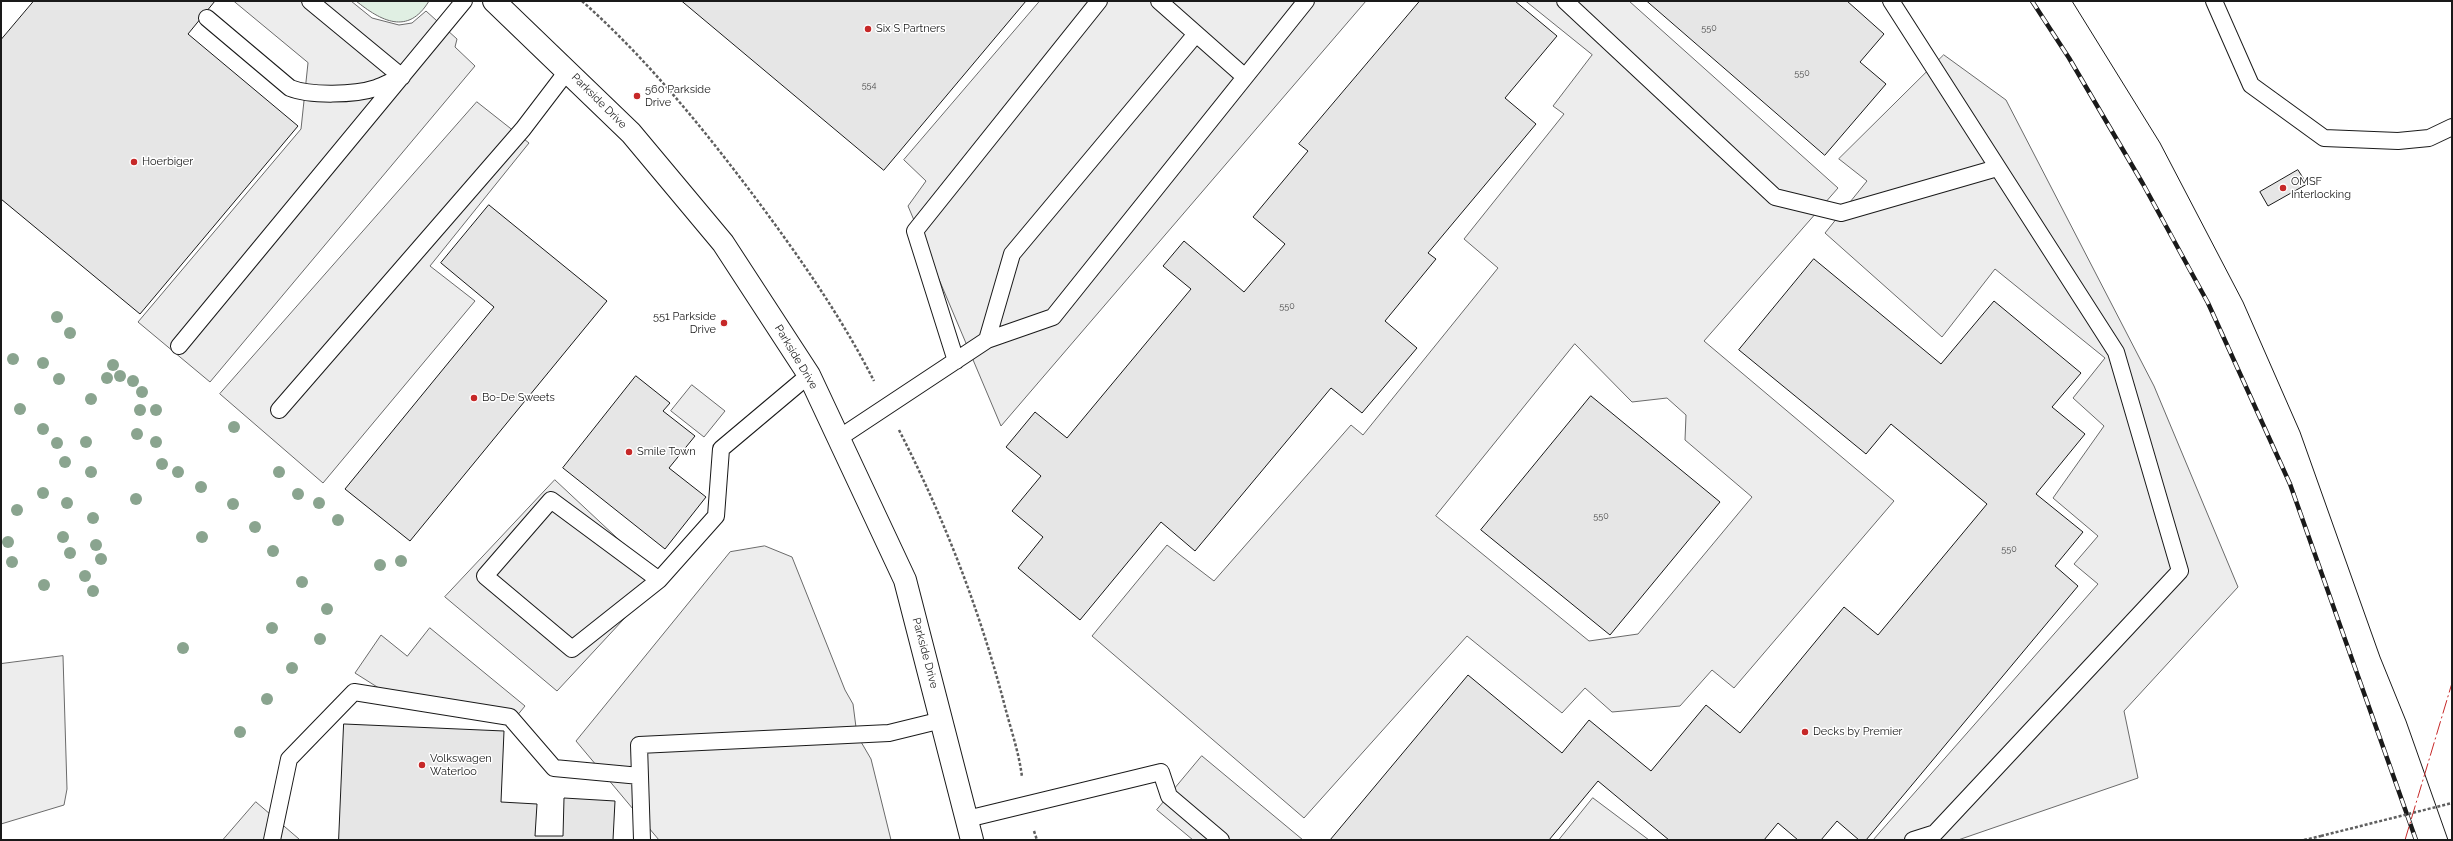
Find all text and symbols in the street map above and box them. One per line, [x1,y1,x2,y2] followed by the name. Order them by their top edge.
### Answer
[876,22,945,36] place label: Six S Partners
[1701,23,1717,33] house number: 550
[863,24,873,34] marker: Six S Partners
[1794,68,1810,78] house number: 550
[569,71,629,131] street label: Parkside Drive
[862,80,876,90] house number: 554
[645,83,711,109] place label: 560 Parkside Drive
[632,91,642,101] marker: 560 Parkside Drive
[142,155,193,169] place label: Hoerbiger
[129,157,139,167] marker: Hoerbiger
[2291,175,2351,201] place label: OMSF Interlocking
[2278,183,2288,193] marker: OMSF Interlocking
[1279,301,1295,311] house number: 550
[653,310,716,336] place label: 551 Parkside Drive
[719,318,729,328] marker: 551 Parkside Drive
[772,323,820,391] street label: Parkside Drive
[482,391,555,405] place label: Bo-De Sweets
[469,393,479,403] marker: Bo-De Sweets
[637,445,696,459] place label: Smile Town
[624,447,634,457] marker: Smile Town
[1593,511,1609,521] house number: 550
[2001,544,2017,554] house number: 550
[909,616,941,690] street label: Parkside Drive
[1813,725,1902,739] place label: Decks by Premier
[1800,727,1810,737] marker: Decks by Premier
[430,752,492,778] place label: Volkswagen Waterloo
[417,760,427,770] marker: Volkswagen Waterloo

